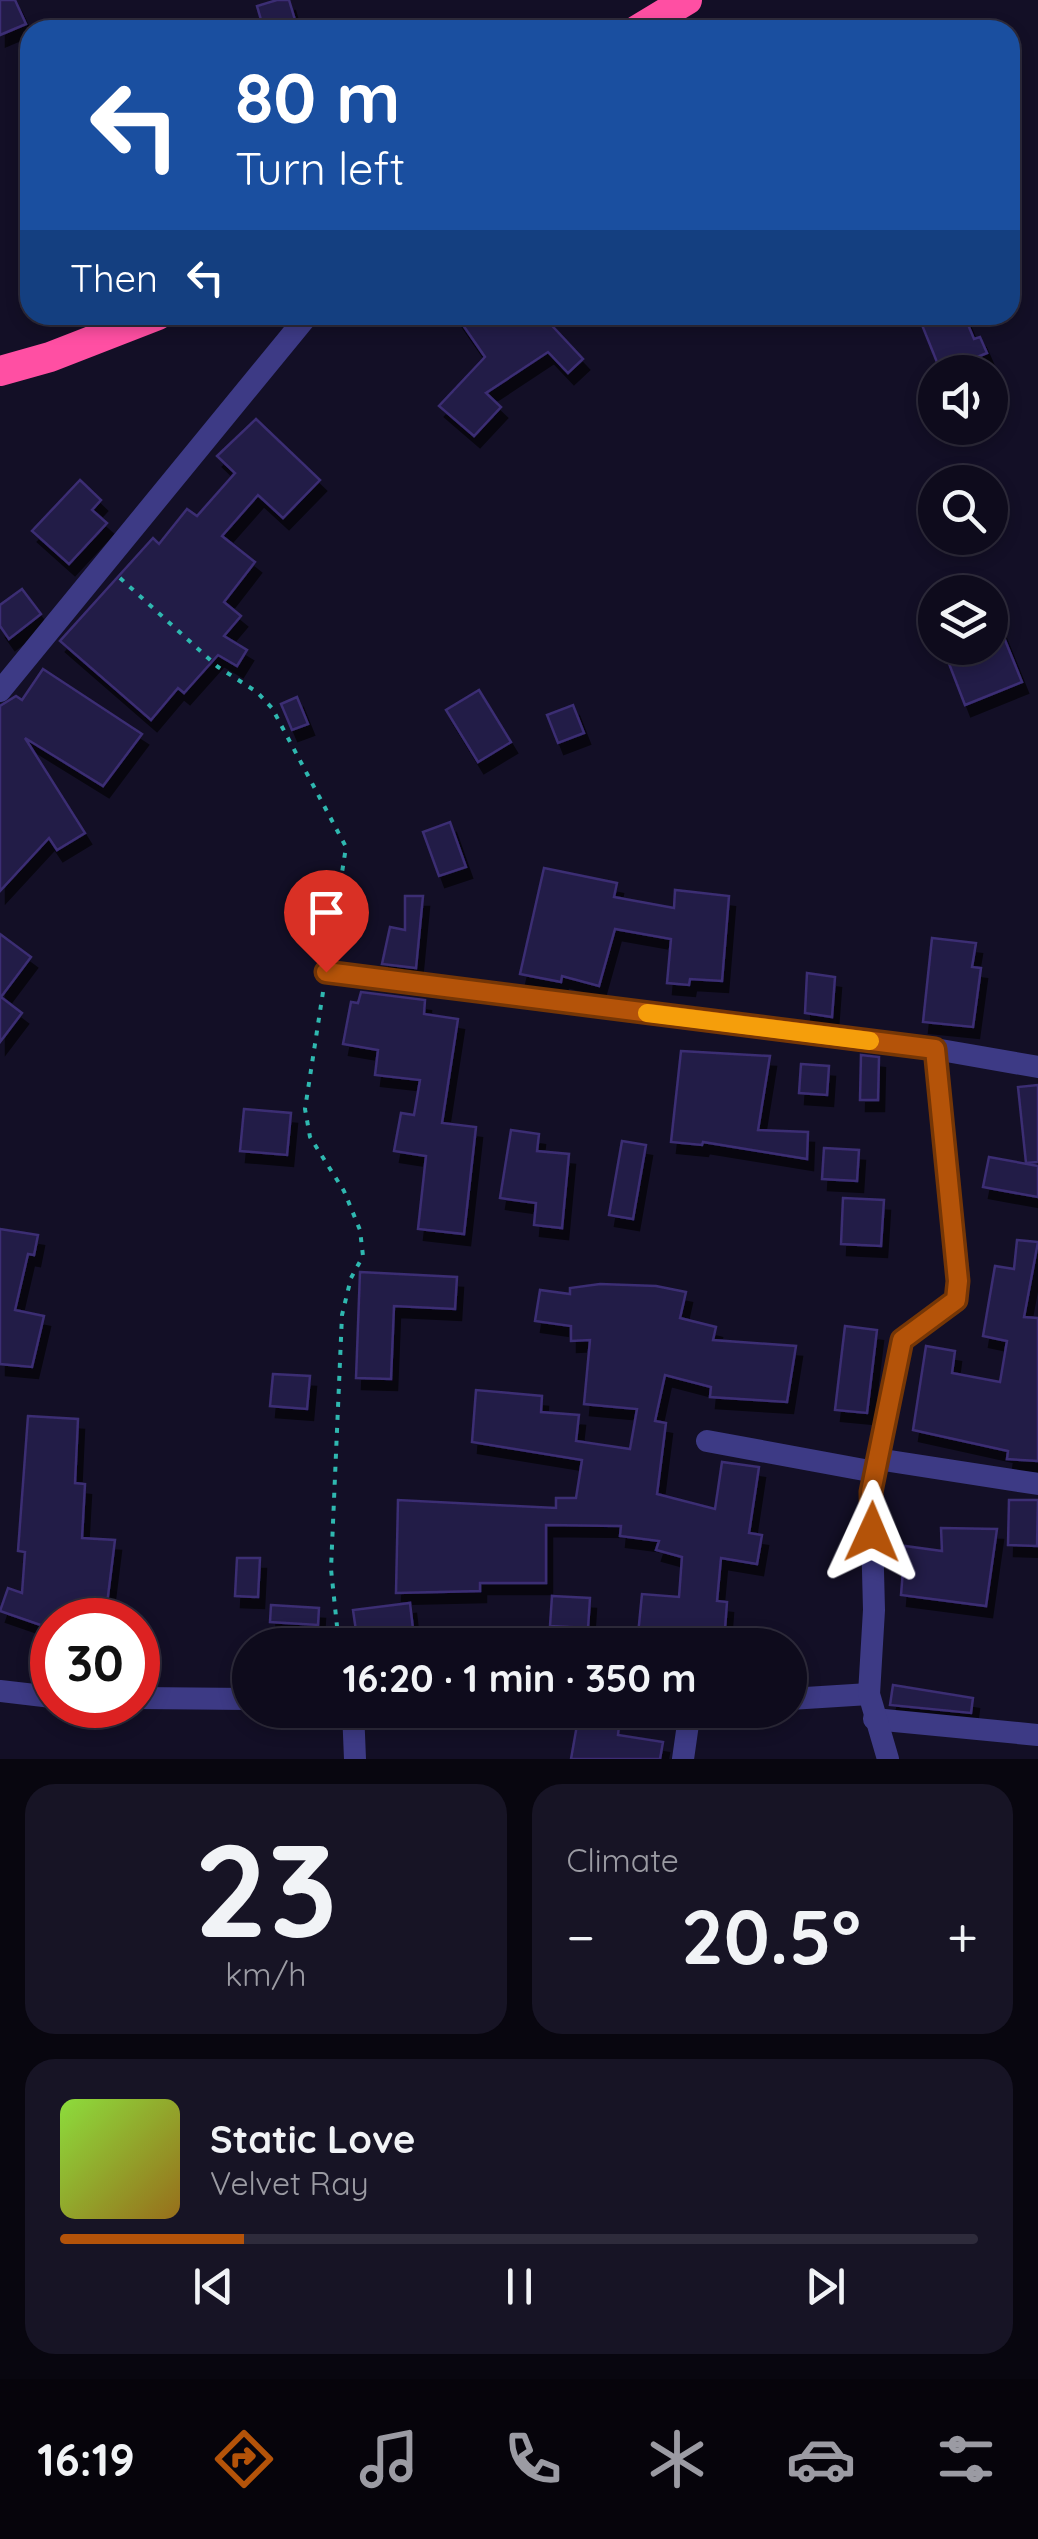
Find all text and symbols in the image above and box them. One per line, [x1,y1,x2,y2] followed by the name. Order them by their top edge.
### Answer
[235,53,400,141] text: 80 m
[70,60,200,190] icon: left
[235,140,405,196] text: Turn left
[178,250,233,305] icon: left
[70,254,158,302] text: Then
[918,355,1008,665] map controls
[918,355,1008,445] button: sound
[918,465,1008,555] button: search
[918,575,1008,665] button: layers
[284,870,369,973] pin
[299,885,354,940] icon: arrive
[820,1480,924,1584] position arrow
[30,1598,160,1728] speed limit sign: 30
[343,1654,696,1702] text: 16:20 · 1 min · 350 m
[194,1807,338,1970] text: 23
[567,1840,679,1880] text: Climate
[681,1889,861,1983] text: 20.5°
[567,1902,595,1971] text: −
[947,1902,978,1971] text: +
[225,1954,306,1994] text: km/h
[210,2115,415,2163] text: Static Love
[210,2163,369,2203] text: Velvet Ray
[186,2259,241,2314] icon: previous
[492,2259,547,2314] icon: pause
[798,2259,853,2314] icon: next
[209,2424,279,2494] icon: directions
[354,2424,424,2494] icon: music
[498,2424,568,2494] icon: phone
[642,2424,712,2494] icon: climate
[786,2424,856,2494] icon: car
[931,2424,1001,2494] icon: filters
[37,2431,135,2487] text: 16:19

